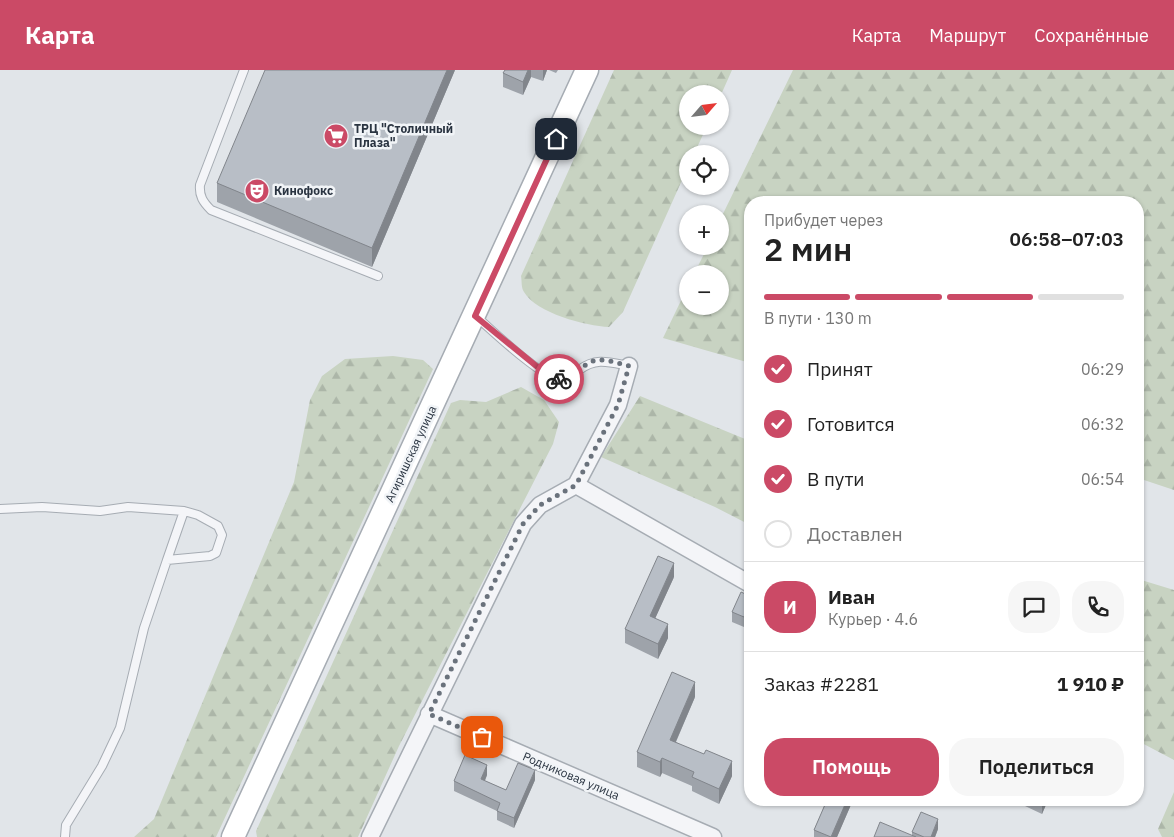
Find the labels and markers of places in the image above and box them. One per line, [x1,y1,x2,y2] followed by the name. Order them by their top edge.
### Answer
[535,118,577,160] pin
[354,121,453,150] place label: ТРЦ "Столичный Плаза"
[323,123,349,149] supermarket icon: ТРЦ "Столичный Плаза"
[244,178,270,204] theatre icon: Кинофокс
[274,183,333,198] place label: Кинофокс
[461,716,503,758] pin

